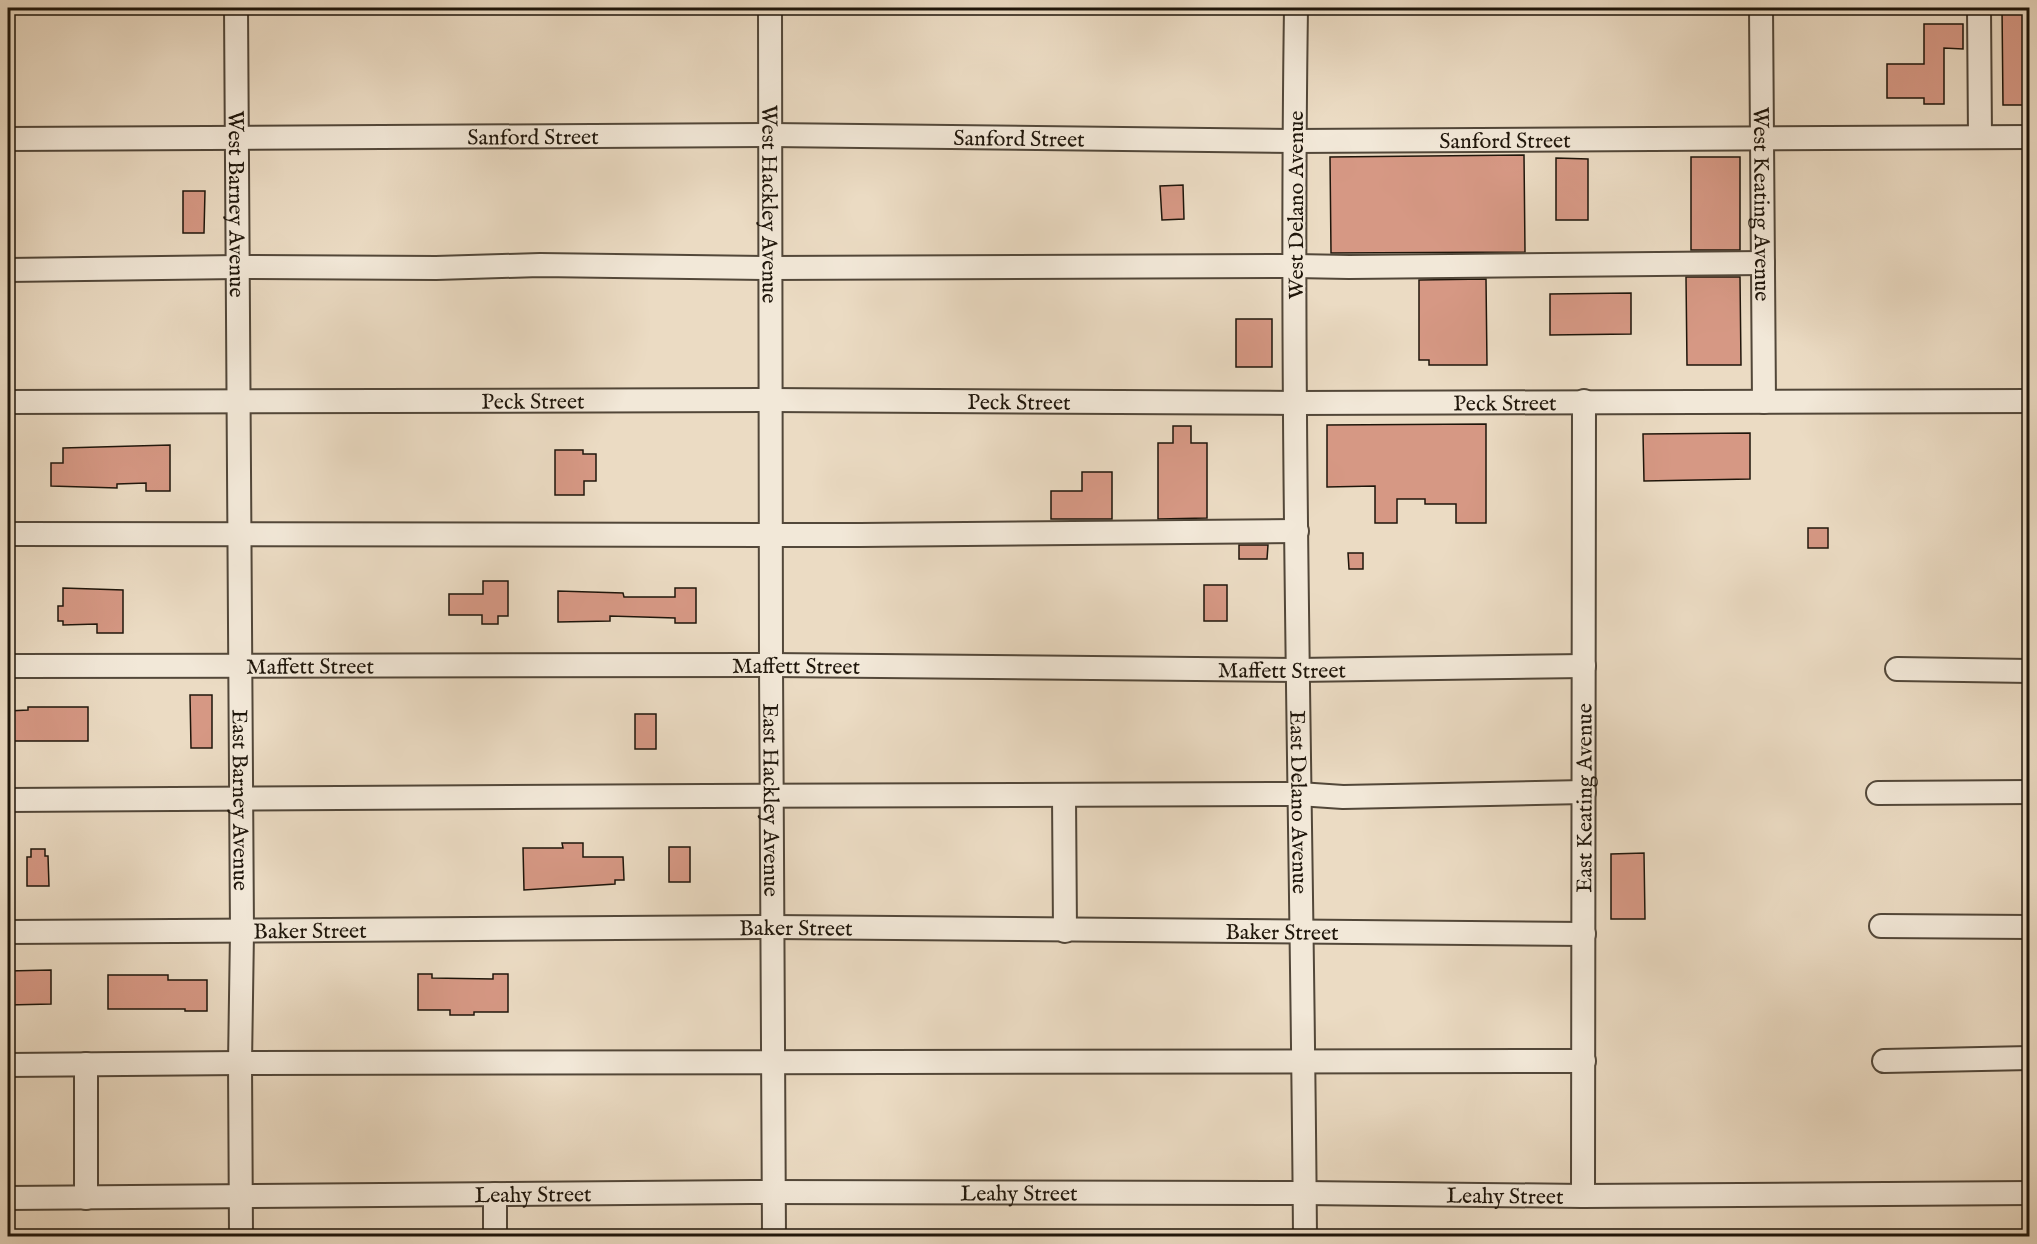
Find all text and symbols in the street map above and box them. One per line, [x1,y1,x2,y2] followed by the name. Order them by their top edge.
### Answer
[754,105,782,303] street label: West Hackley Avenue
[1746,106,1775,302] street label: West Keating Avenue
[221,110,250,298] street label: West Barney Avenue
[1283,111,1311,299] street label: West Delano Avenue
[467,124,599,153] street label: Sanford Street
[953,125,1085,155] street label: Sanford Street
[1439,127,1571,156] street label: Sanford Street
[481,388,585,417] street label: Peck Street
[967,389,1071,418] street label: Peck Street
[1453,390,1557,419] street label: Peck Street
[732,653,861,682] street label: Maffett Street
[246,654,374,682] street label: Maffett Street
[1218,657,1347,686] street label: Maffett Street
[755,703,784,897] street label: East Hackley Avenue
[1571,703,1600,893] street label: East Keating Avenue
[225,709,254,891] street label: East Barney Avenue
[1282,710,1313,894] street label: East Delano Avenue
[739,915,853,944] street label: Baker Street
[253,918,367,946] street label: Baker Street
[1225,919,1339,948] street label: Baker Street
[960,1180,1078,1209] street label: Leahy Street
[474,1181,592,1210] street label: Leahy Street
[1446,1183,1564,1212] street label: Leahy Street

